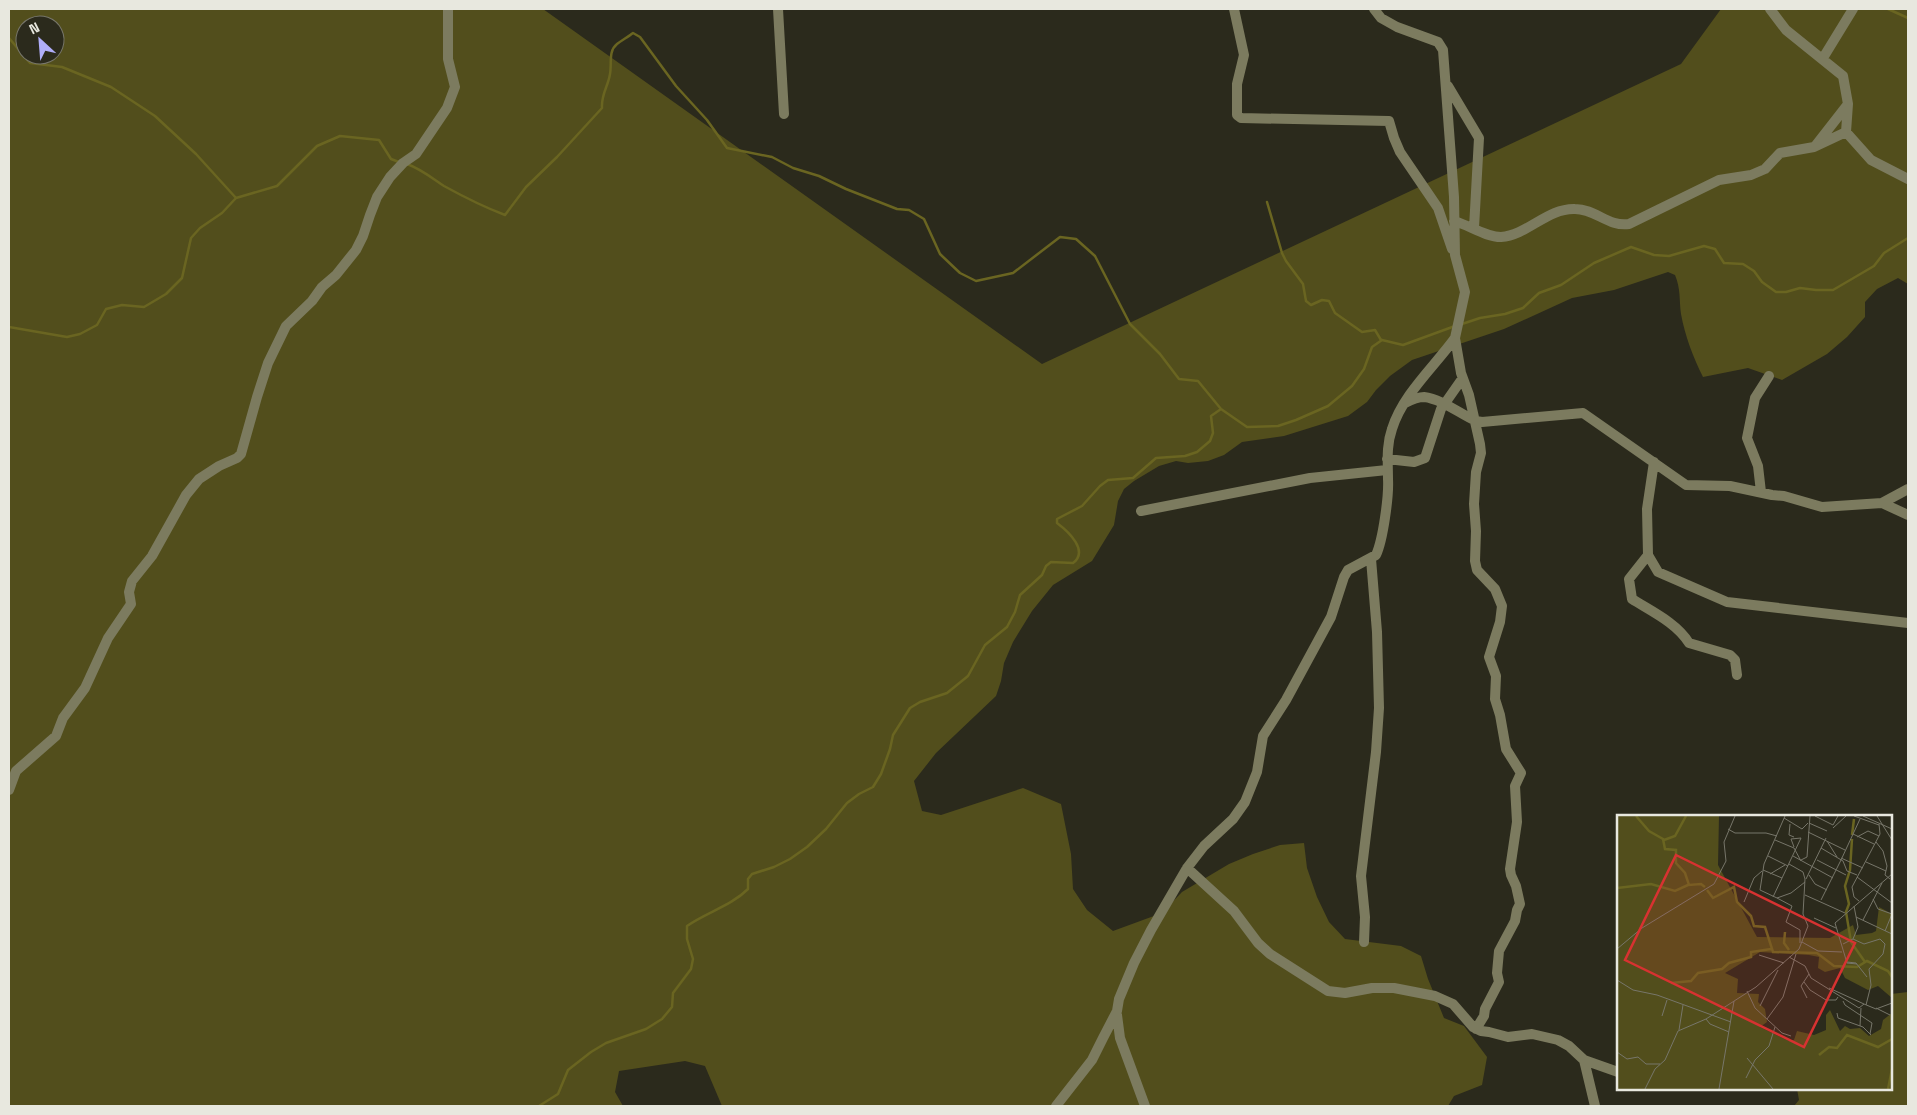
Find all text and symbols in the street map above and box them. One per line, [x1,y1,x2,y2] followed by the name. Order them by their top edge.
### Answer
[15,15,65,65] north arrow
[26,18,42,38] text: N
[1617,815,1892,1090] inset map

